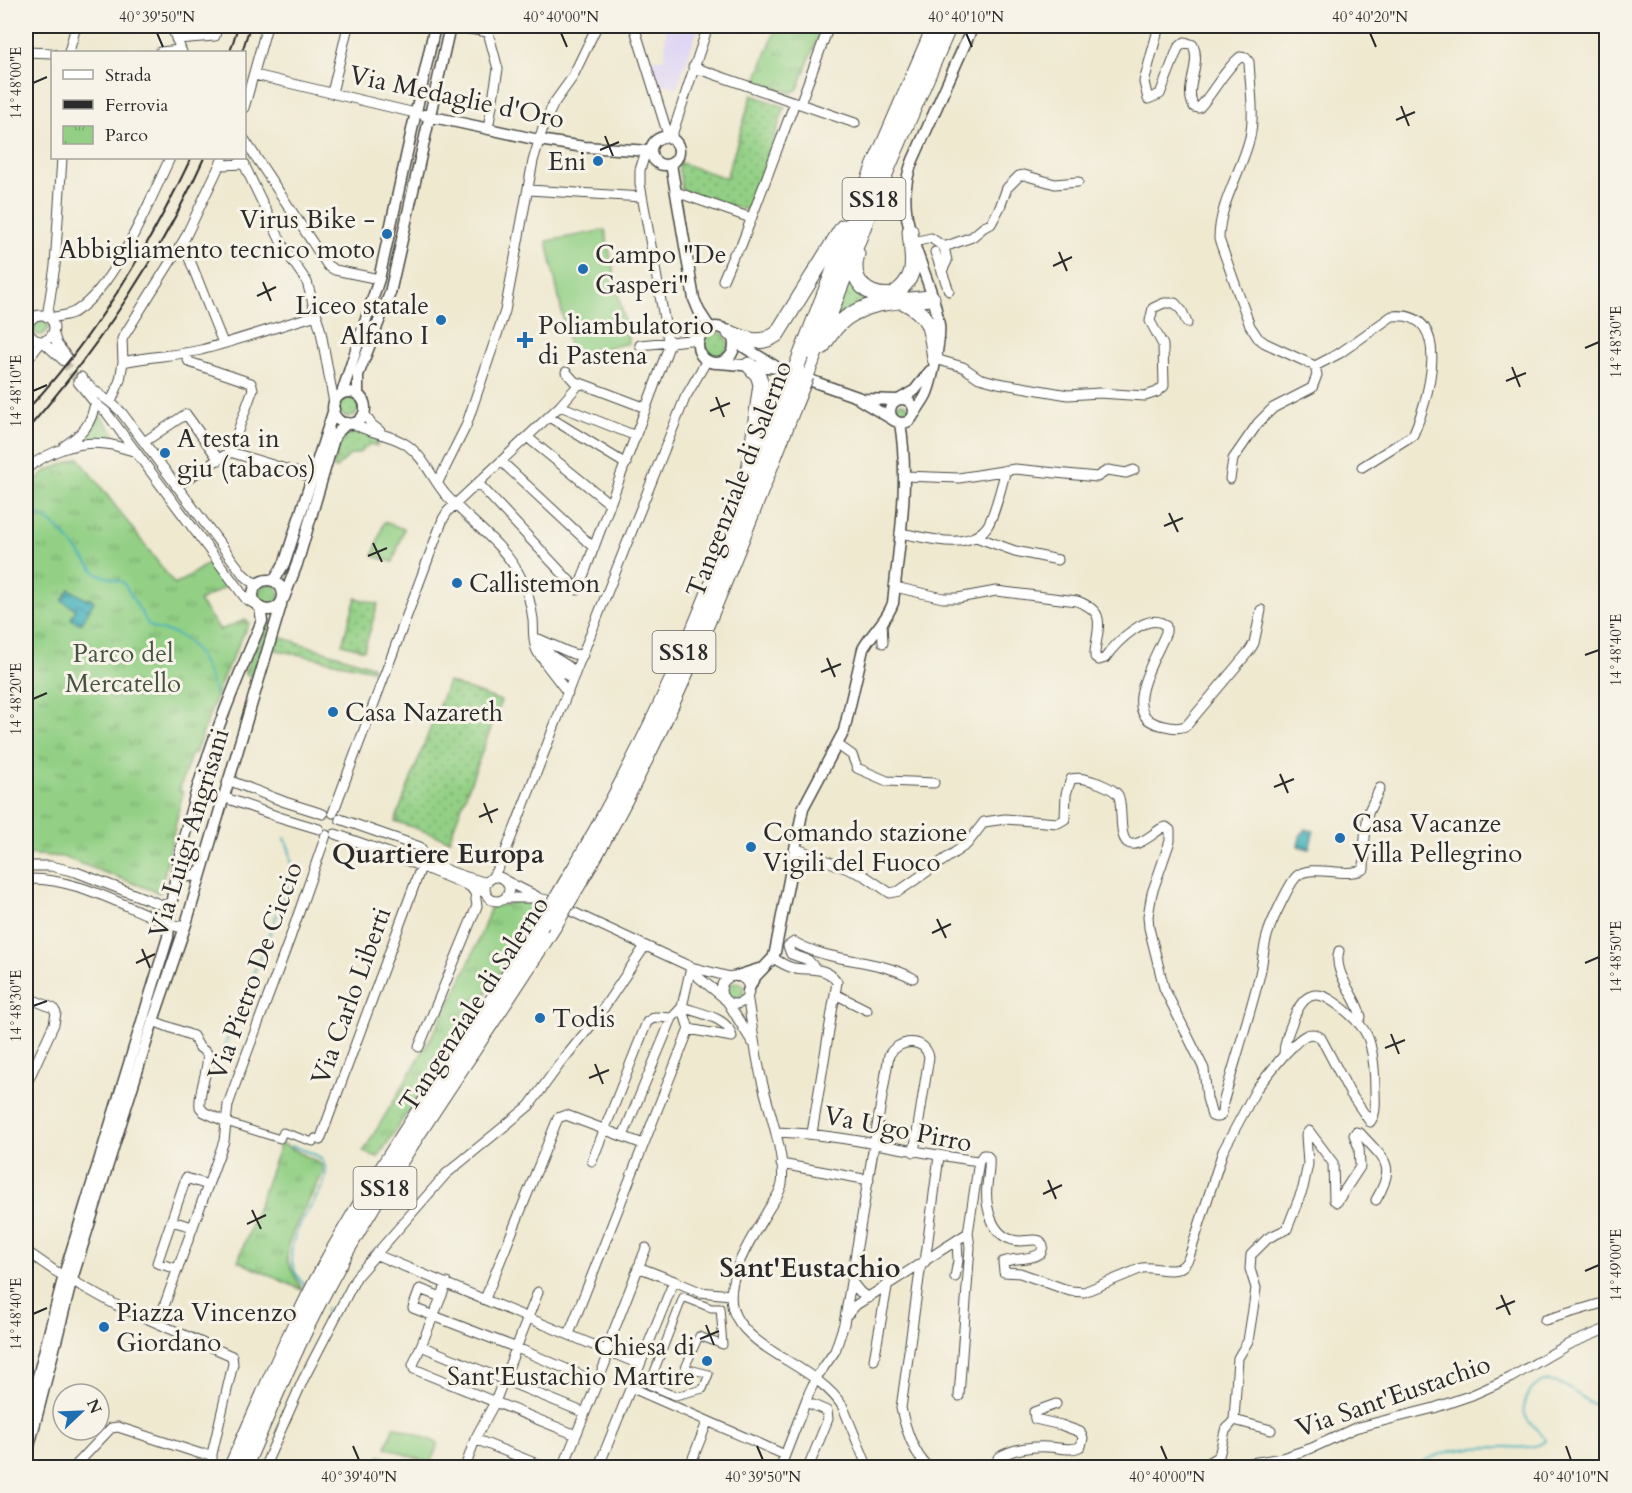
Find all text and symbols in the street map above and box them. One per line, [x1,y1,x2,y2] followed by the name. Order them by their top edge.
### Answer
[119,7,195,27] text: 40°39'50"N
[523,7,599,27] text: 40°40'00"N
[928,7,1004,27] text: 40°40'10"N
[1332,7,1408,27] text: 40°40'20"N
[6,47,26,119] text: 14°48'00"E
[51,51,246,159] legend
[346,57,568,137] street label: Via Medaglie d'Oro
[105,63,152,88] text: Strada
[105,93,168,118] text: Ferrovia
[105,123,148,148] text: Parco
[548,144,586,179] place label: Eni
[591,154,605,168] marker: Eni
[842,178,906,220] road number: SS18
[59,202,375,267] place label: Virus Bike - Abbigliamento tecnico moto
[380,227,394,241] marker: Virus Bike - Abbigliamento tecnico moto
[595,237,727,302] place label: Campo "De Gasperi"
[576,262,590,276] marker: Campo "De Gasperi"
[295,288,429,353] place label: Liceo statale Alfano I
[1606,306,1626,378] text: 14°48'30"E
[538,308,714,373] place label: Poliambulatorio di Pastena
[434,313,448,327] marker: Liceo statale Alfano I
[516,331,534,349] marker: Poliambulatorio di Pastena
[6,355,26,427] text: 14°48'10"E
[678,356,800,602] street label: Tangenziale di Salerno
[177,421,316,486] place label: A testa in giu (tabacos)
[158,446,172,460] marker: A testa in giu (tabacos)
[469,566,600,601] place label: Callistemon
[450,576,464,590] marker: Callistemon
[1606,614,1626,686] text: 14°48'40"E
[652,631,716,673] road number: SS18
[65,636,181,701] park label: Parco del Mercatello
[6,663,26,735] text: 14°48'20"E
[345,695,503,730] place label: Casa Nazareth
[326,705,340,719] marker: Casa Nazareth
[140,724,238,942] street label: Via Luigi Angrisani
[1352,806,1522,871] place label: Casa Vacanze Villa Pellegrino
[763,815,968,880] place label: Comando stazione Vigili del Fuoco
[1333,831,1347,845] marker: Casa Vacanze Villa Pellegrino
[332,836,545,873] district label: Quartiere Europa
[744,840,758,854] marker: Comando stazione Vigili del Fuoco
[199,857,311,1085] street label: Via Pietro De Ciccio
[391,889,557,1119] street label: Tangenziale di Salerno
[303,902,399,1090] street label: Via Carlo Liberti
[1606,921,1626,993] text: 14°48'50"E
[6,970,26,1042] text: 14°48'30"E
[552,1001,615,1036] place label: Todis
[533,1011,547,1025] marker: Todis
[821,1098,975,1160] street label: Va Ugo Pirro
[354,1167,416,1209] road number: SS18
[1606,1229,1626,1301] text: 14°49'00"E
[720,1250,900,1287] district label: Sant'Eustachio
[6,1278,26,1350] text: 14°48'40"E
[116,1295,297,1360] place label: Piazza Vincenzo Giordano
[97,1320,111,1334] marker: Piazza Vincenzo Giordano
[447,1329,695,1394] place label: Chiesa di Sant'Eustachio Martire
[1291,1346,1495,1446] street label: Via Sant'Eustachio
[700,1354,714,1368] marker: Chiesa di Sant'Eustachio Martire
[51,1382,111,1442] north arrow
[81,1396,107,1417] text: N
[321,1467,397,1487] text: 40°39'40"N
[725,1467,801,1487] text: 40°39'50"N
[1129,1467,1205,1487] text: 40°40'00"N
[1533,1467,1609,1487] text: 40°40'10"N

